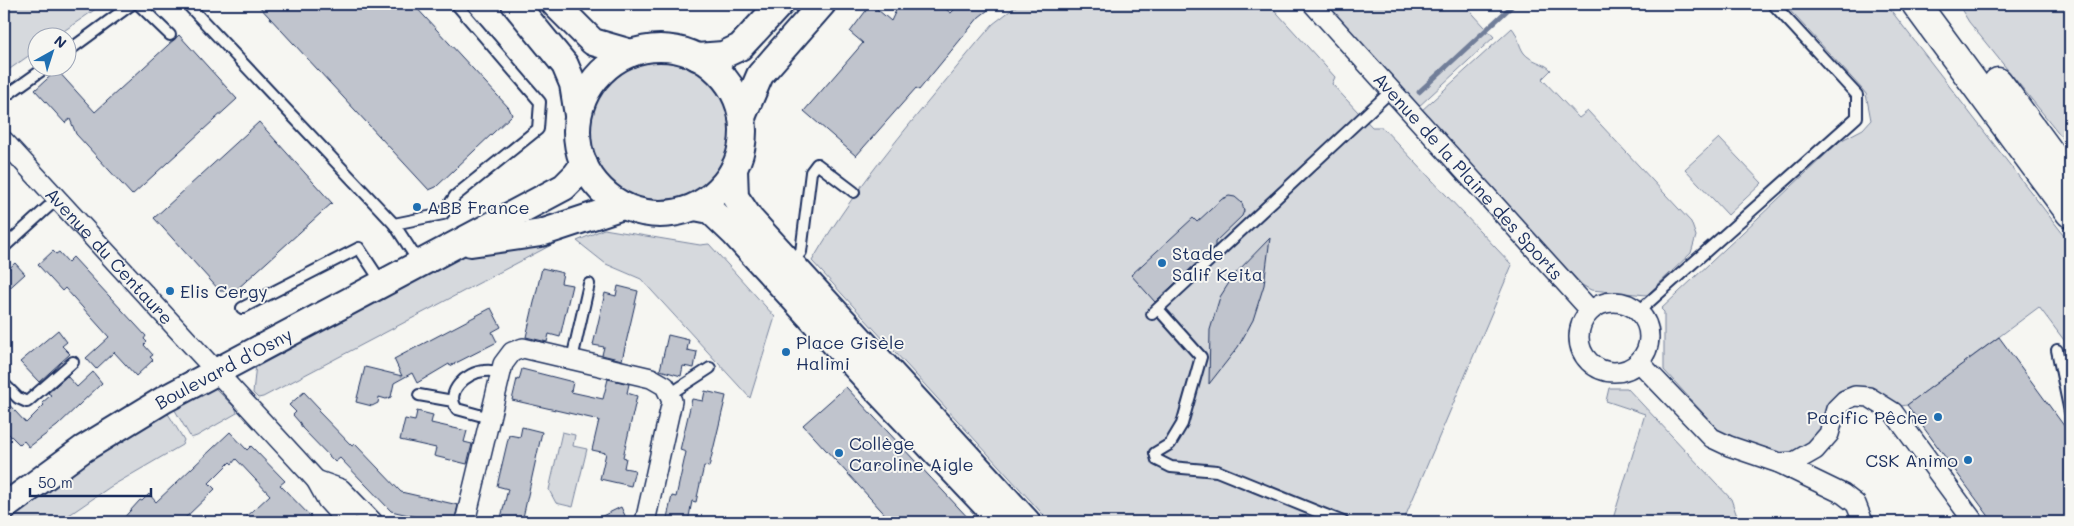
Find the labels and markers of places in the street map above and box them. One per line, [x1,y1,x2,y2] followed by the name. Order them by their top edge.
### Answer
[427,195,530,219] place label: ABB France
[411,201,423,213] marker: ABB France
[1172,241,1263,286] place label: Stade Salif Keita
[1156,257,1168,269] marker: Stade Salif Keita
[180,279,268,303] place label: Elis Cergy
[164,285,176,297] marker: Elis Cergy
[796,330,905,375] place label: Place Gisèle Halimi
[780,346,792,358] marker: Place Gisèle Halimi
[1807,405,1928,429] place label: Pacific Pêche
[1932,411,1944,423] marker: Pacific Pêche
[849,431,974,476] place label: Collège Caroline Aigle
[833,447,845,459] marker: Collège Caroline Aigle
[1865,448,1958,472] place label: CSK Animo
[1962,454,1974,466] marker: CSK Animo

